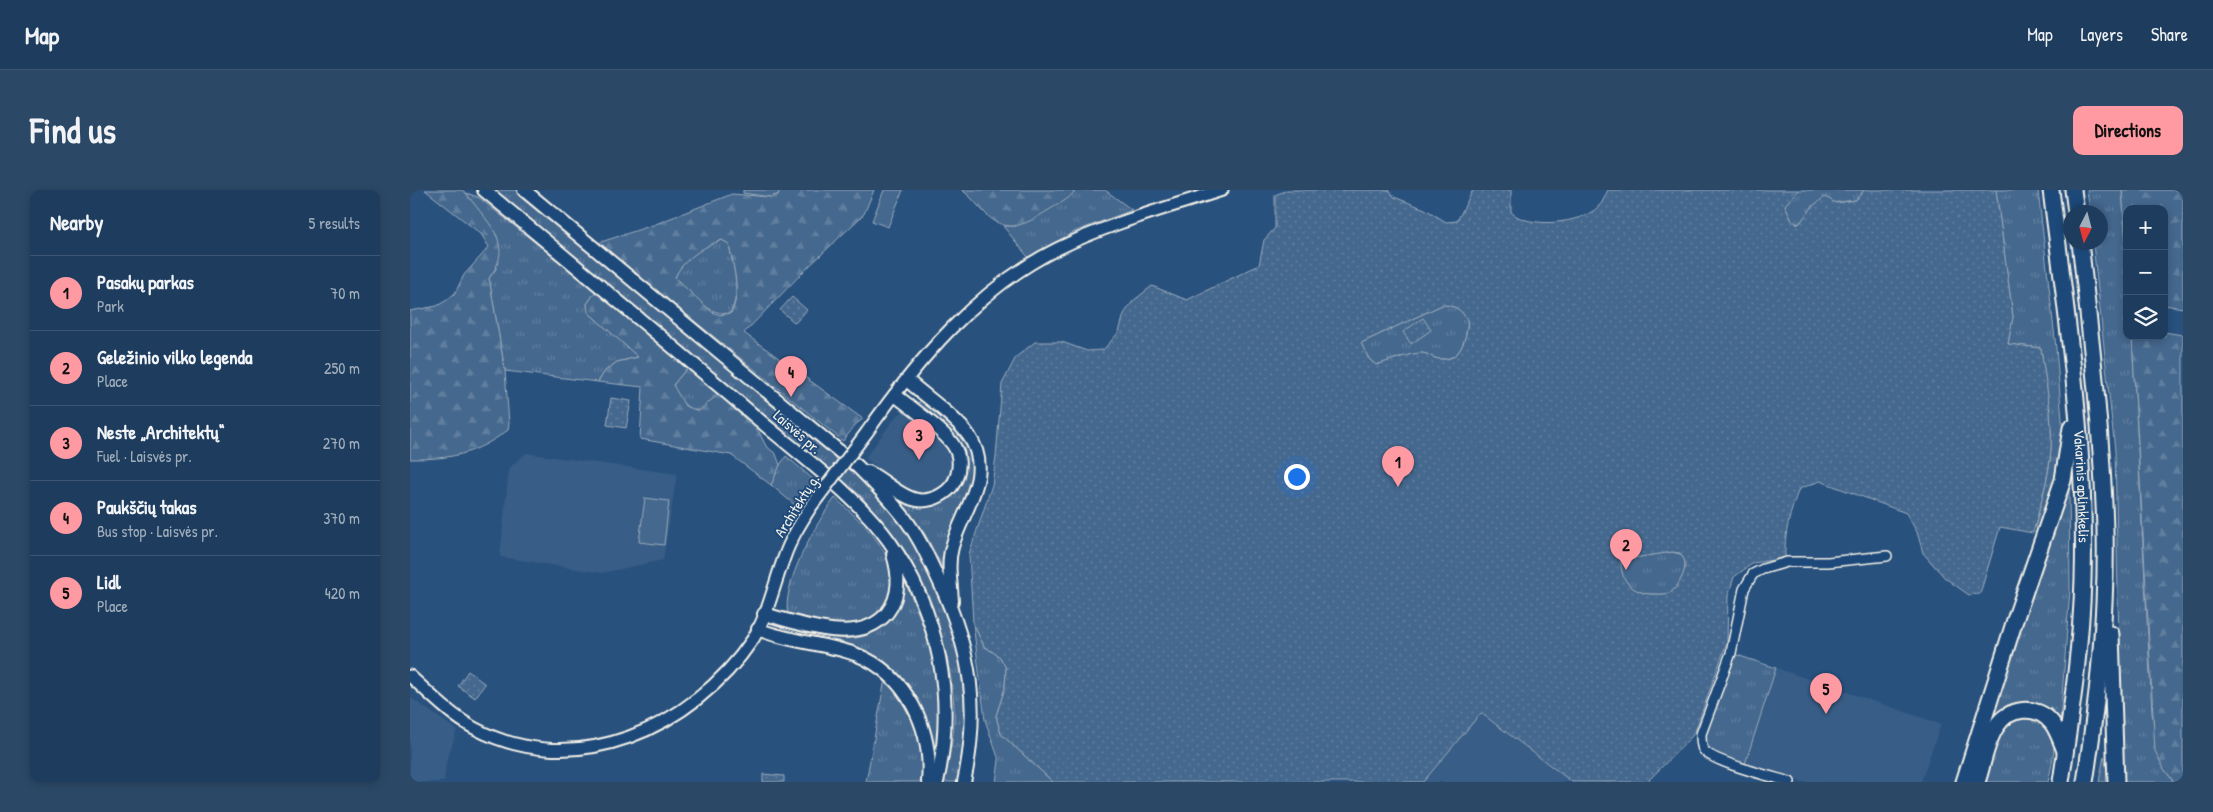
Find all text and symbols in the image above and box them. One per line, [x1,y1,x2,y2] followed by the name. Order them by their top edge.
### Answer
[25,19,59,51] text: Map
[2027,22,2053,47] text: Map
[2081,22,2123,47] text: Layers
[2151,22,2188,47] text: Share
[2073,106,2183,155] button: Directions
[30,107,116,154] text: Find us
[2063,205,2108,250] north arrow
[2123,205,2168,340] map controls
[2123,205,2168,250] button: +
[50,208,103,237] text: Nearby
[309,212,360,234] text: 5 results
[2123,250,2168,295] button: −
[97,269,194,295] text: Pasakų parkas
[63,282,69,304] text: 1
[330,282,360,304] text: 70 m
[97,295,124,317] text: Park
[2123,295,2168,340] button: layers
[97,344,252,370] text: Geležinio vilko legenda
[775,356,807,397] pin: 4
[62,357,70,379] text: 2
[324,357,360,379] text: 250 m
[97,370,128,392] text: Place
[769,405,826,458] street label: Laisvės pr.
[97,419,224,445] text: Neste „Architektų“
[903,419,935,460] pin: 3
[2069,429,2095,543] street label: Vakarinis aplinkkelis
[62,432,70,454] text: 3
[323,432,360,454] text: 270 m
[97,445,192,467] text: Fuel · Laisvės pr.
[1382,446,1414,487] pin: 1
[1284,464,1310,490] your location
[769,470,824,541] street label: Architektų g.
[97,494,197,520] text: Paukščių takas
[63,507,69,529] text: 4
[323,507,360,529] text: 370 m
[97,520,218,542] text: Bus stop · Laisvės pr.
[1610,529,1642,570] pin: 2
[97,569,121,595] text: Lidl
[63,582,69,604] text: 5
[325,582,360,604] text: 420 m
[97,595,128,617] text: Place
[1810,673,1842,714] pin: 5

